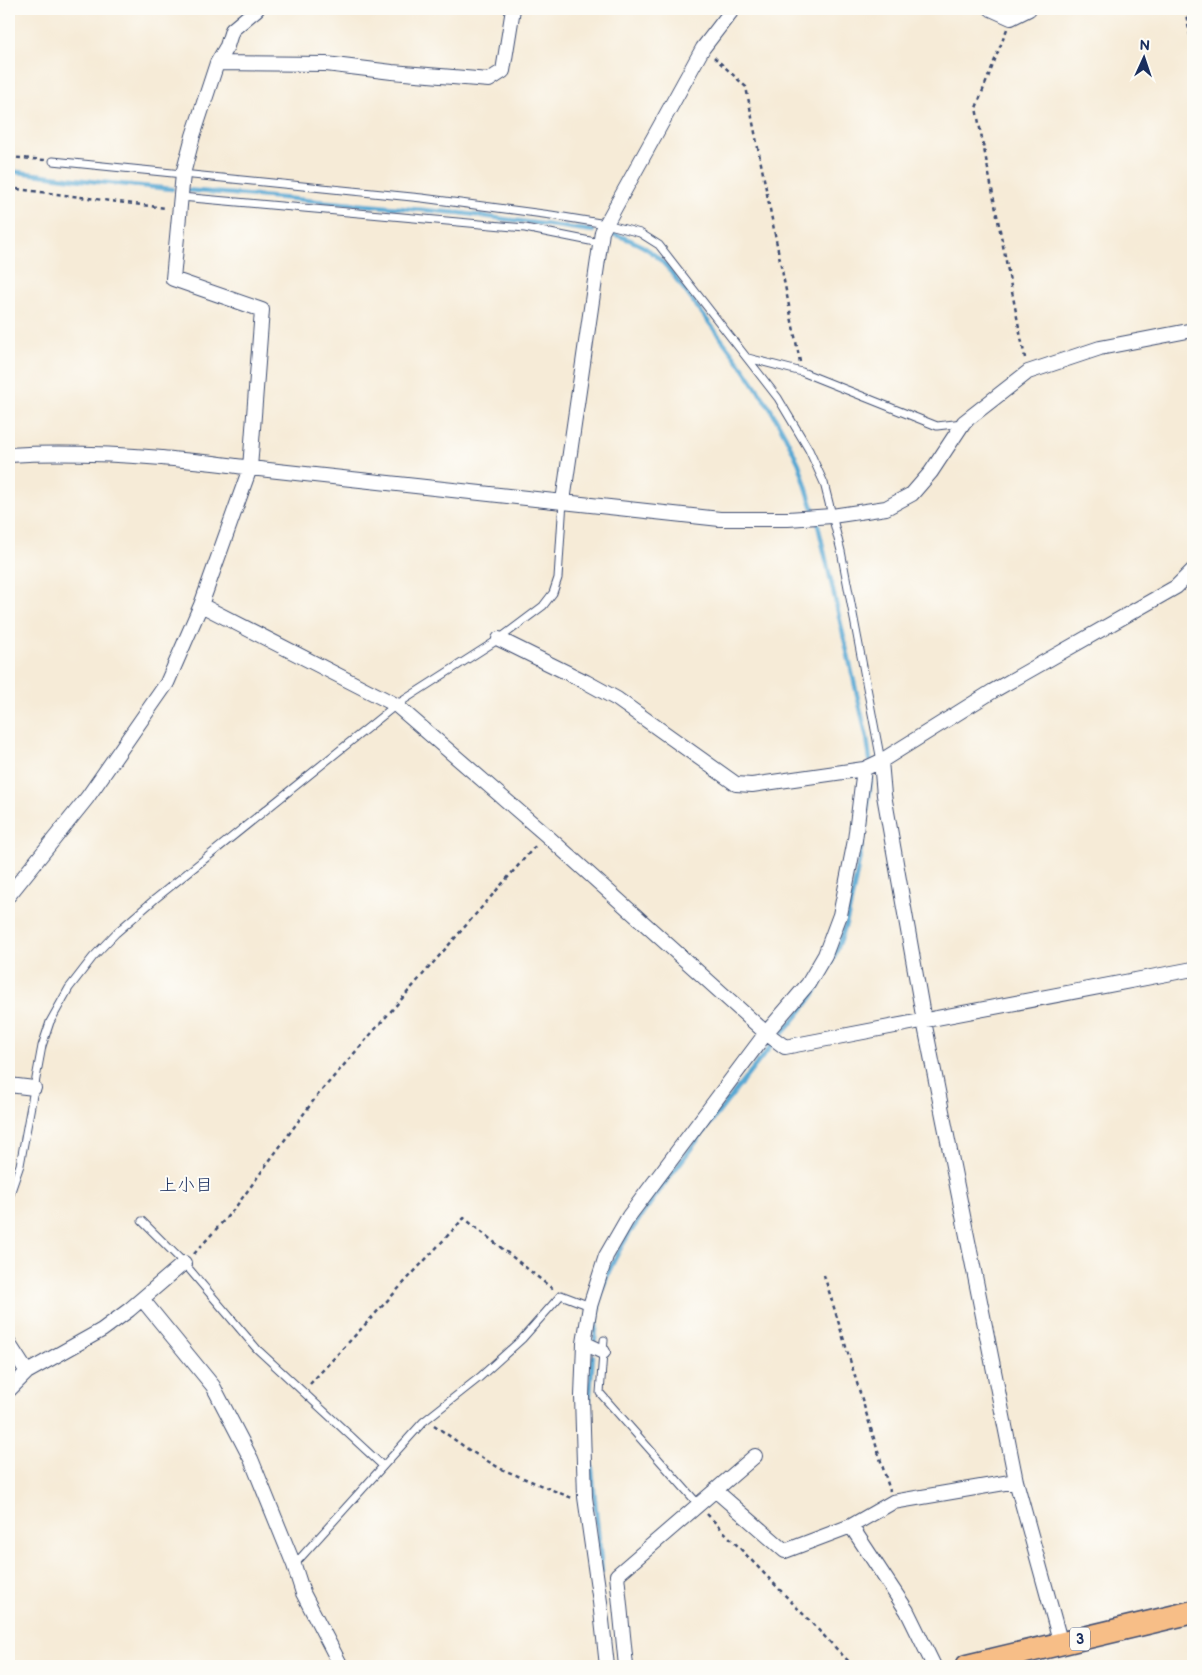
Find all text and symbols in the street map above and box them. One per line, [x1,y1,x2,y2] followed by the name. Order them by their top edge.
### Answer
[1120,32,1170,82] north arrow
[1139,37,1150,54] text: N
[159,1175,213,1196] district label: 上小目
[1070,1628,1090,1650] road number: 3

